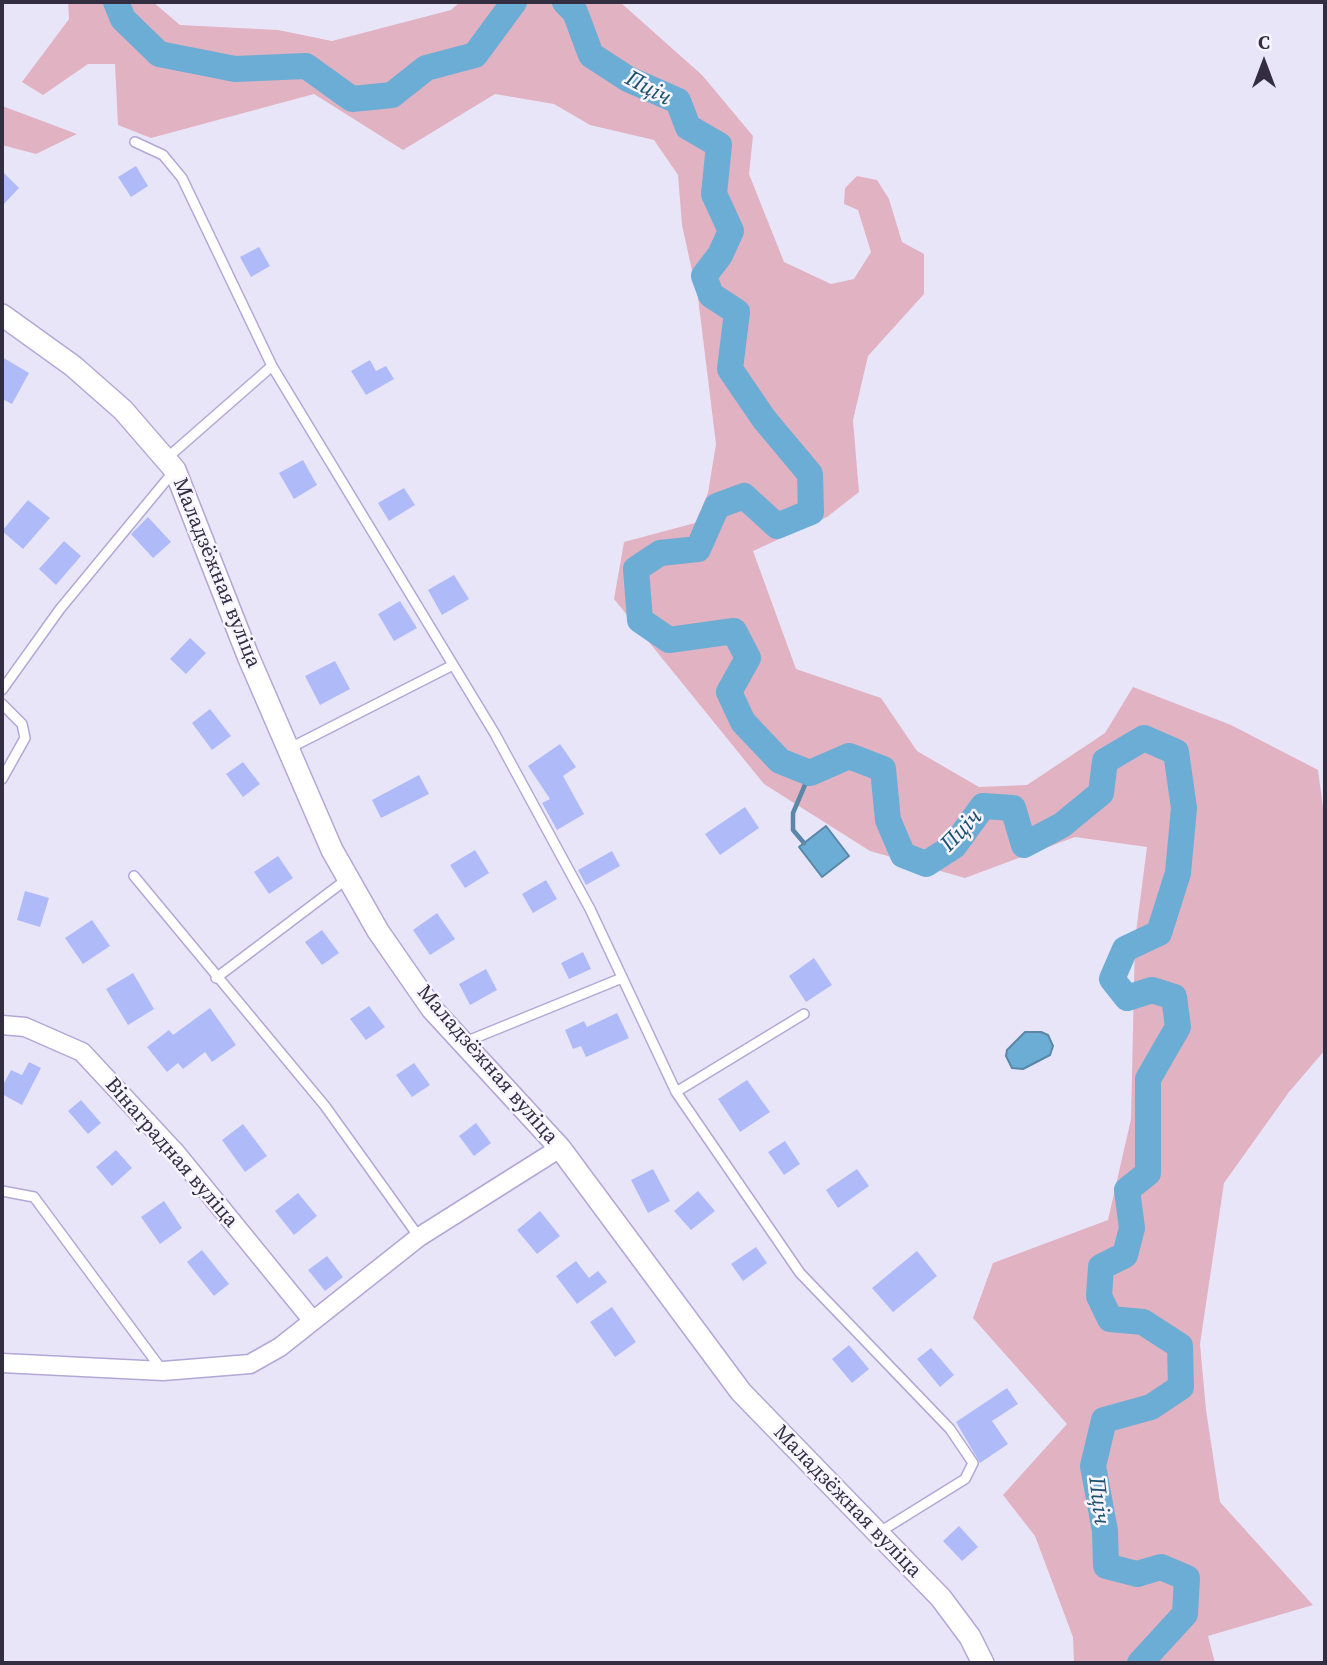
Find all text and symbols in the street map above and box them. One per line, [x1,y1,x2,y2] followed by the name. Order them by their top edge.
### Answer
[1229,28,1299,98] north arrow
[1258,29,1270,55] text: С
[620,65,676,113] water label: Пціч
[166,474,266,672] street label: Маладзёжная вуліца
[935,804,989,858] water label: Пціч
[411,980,563,1150] street label: Маладзёжная вуліца
[99,1073,243,1233] street label: Вінаградная вуліца
[768,1420,926,1584] street label: Маладзёжная вуліца
[1081,1475,1115,1527] water label: Пціч

